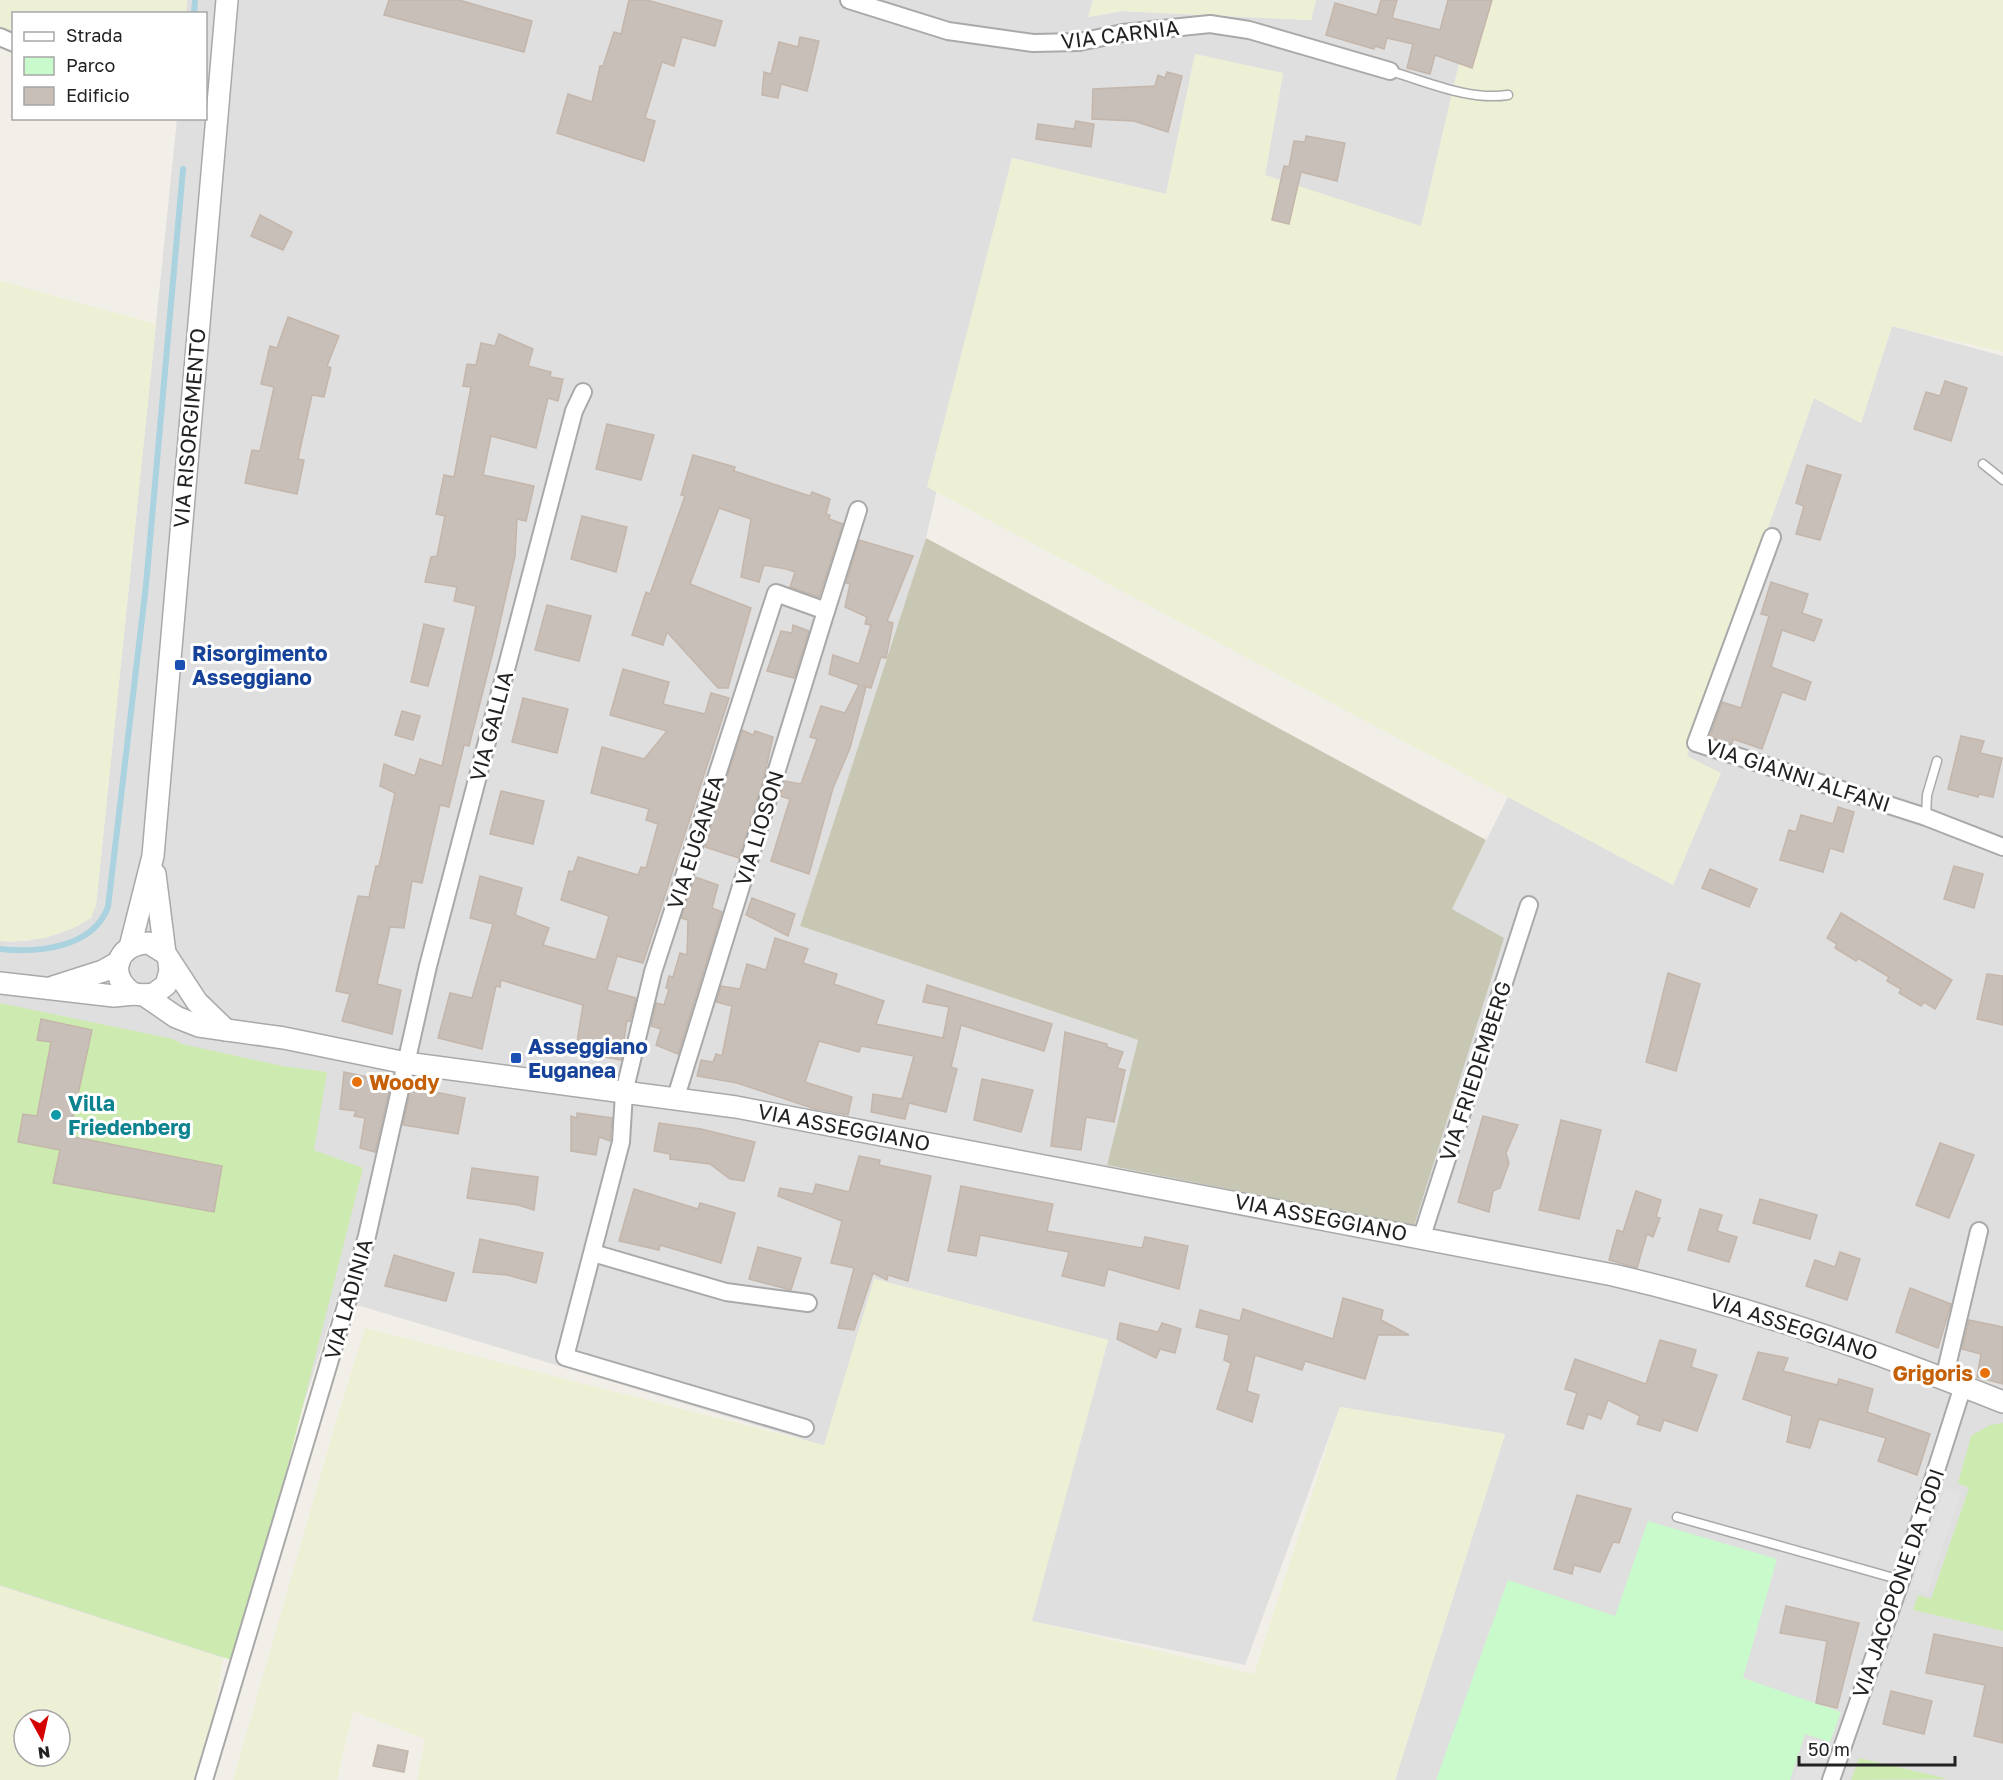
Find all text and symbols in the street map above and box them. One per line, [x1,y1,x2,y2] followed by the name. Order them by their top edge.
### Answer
[12,12,207,120] legend
[1059,14,1181,54] street label: VIA CARNIA
[66,24,123,46] text: Strada
[66,54,115,76] text: Parco
[66,84,130,106] text: Edificio
[167,327,211,529] street label: VIA RISORGIMENTO
[192,640,328,690] place label: Risorgimento Asseggiano
[173,658,187,672] marker: Risorgimento Asseggiano
[464,668,518,784] street label: VIA GALLIA
[1702,733,1894,817] street label: VIA GIANNI ALFANI
[729,767,789,889] street label: VIA LIOSON
[661,772,729,912] street label: VIA EUGANEA
[1434,978,1516,1164] street label: VIA FRIEDEMBERG
[528,1033,648,1083] place label: Asseggiano Euganea
[509,1051,523,1065] marker: Asseggiano Euganea
[369,1069,440,1095] place label: Woody
[350,1075,364,1089] marker: Woody
[68,1090,191,1140] place label: Villa Friedenberg
[756,1098,932,1156] street label: VIA ASSEGGIANO
[49,1108,63,1122] marker: Villa Friedenberg
[1233,1188,1409,1246] street label: VIA ASSEGGIANO
[318,1236,378,1362] street label: VIA LADINIA
[1707,1287,1881,1365] street label: VIA ASSEGGIANO
[1892,1360,1973,1386] place label: Grigoris
[1978,1366,1992,1380] marker: Grigoris
[1847,1465,1949,1701] street label: VIA JACOPONE DA TODI
[12,1708,72,1768] north arrow
[1799,1729,1955,1767] scale bar
[1808,1738,1850,1760] text: 50 m
[37,1742,52,1764] text: N

